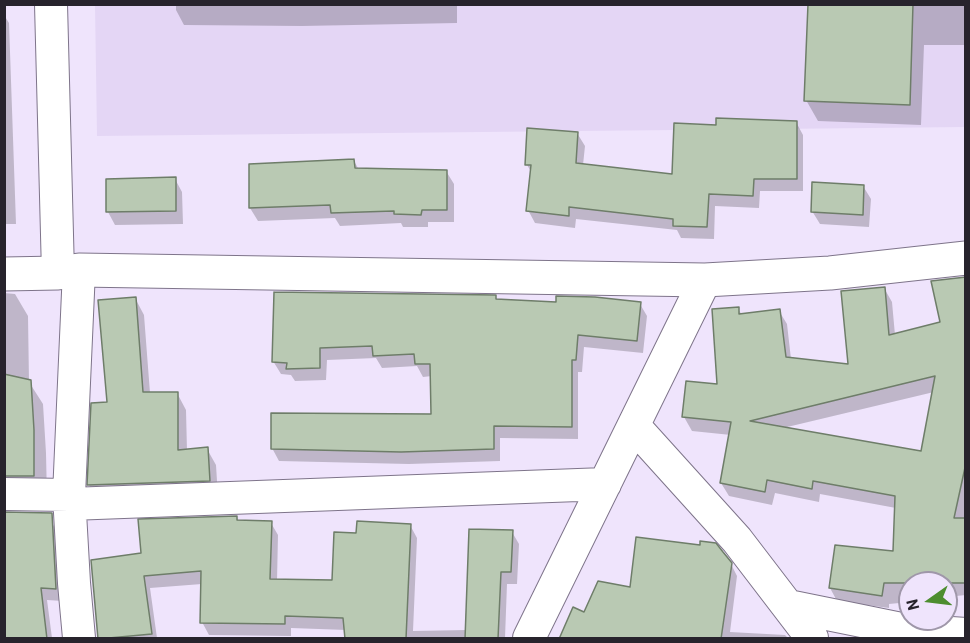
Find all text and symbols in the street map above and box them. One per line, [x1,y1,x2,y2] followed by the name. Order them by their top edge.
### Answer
[898,571,958,631] north arrow
[901,598,922,612] text: N

